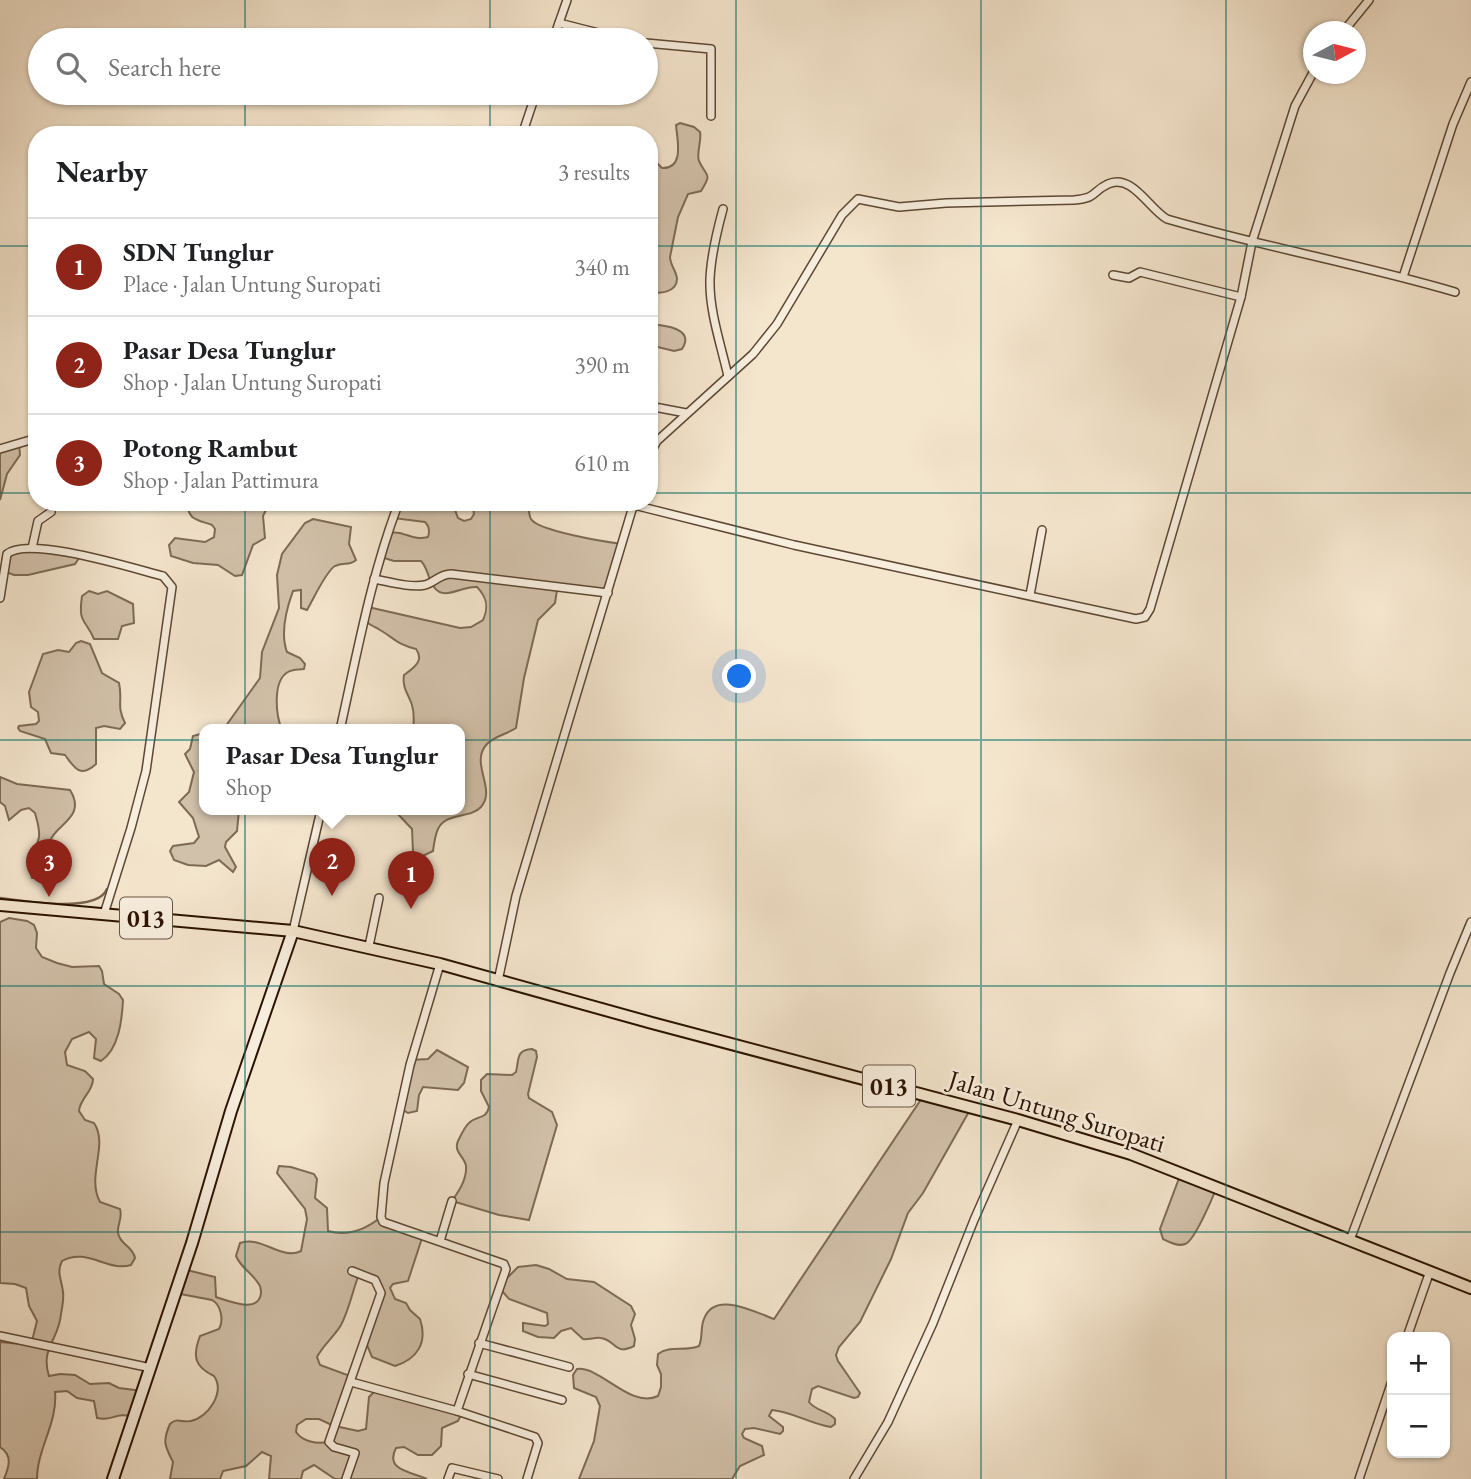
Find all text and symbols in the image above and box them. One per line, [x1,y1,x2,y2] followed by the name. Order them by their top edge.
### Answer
[1303,21,1366,84] north arrow
[28,28,658,105] search box
[52,48,90,86] icon: search
[108,50,221,84] text: Search here
[56,152,148,191] text: Nearby
[558,157,630,187] text: 3 results
[123,235,274,269] text: SDN Tunglur
[73,252,85,282] text: 1
[574,252,630,282] text: 340 m
[123,269,381,299] text: Place · Jalan Untung Suropati
[123,333,335,367] text: Pasar Desa Tunglur
[73,350,85,380] text: 2
[574,350,630,380] text: 390 m
[123,367,382,397] text: Shop · Jalan Untung Suropati
[123,431,298,465] text: Potong Rambut
[73,448,85,478] text: 3
[574,448,630,478] text: 610 m
[123,465,319,495] text: Shop · Jalan Pattimura
[722,659,756,693] your location
[199,724,465,815] popup
[226,738,438,772] text: Pasar Desa Tunglur
[226,772,272,802] text: Shop
[309,838,355,896] pin: 2
[26,839,72,897] pin: 3
[388,851,434,909] pin: 1
[120,898,172,938] road number: 013
[943,1061,1170,1160] street label: Jalan Untung Suropati
[863,1066,915,1106] road number: 013
[1387,1332,1450,1458] map controls
[1387,1332,1450,1395] button: +
[1387,1395,1450,1458] button: −

